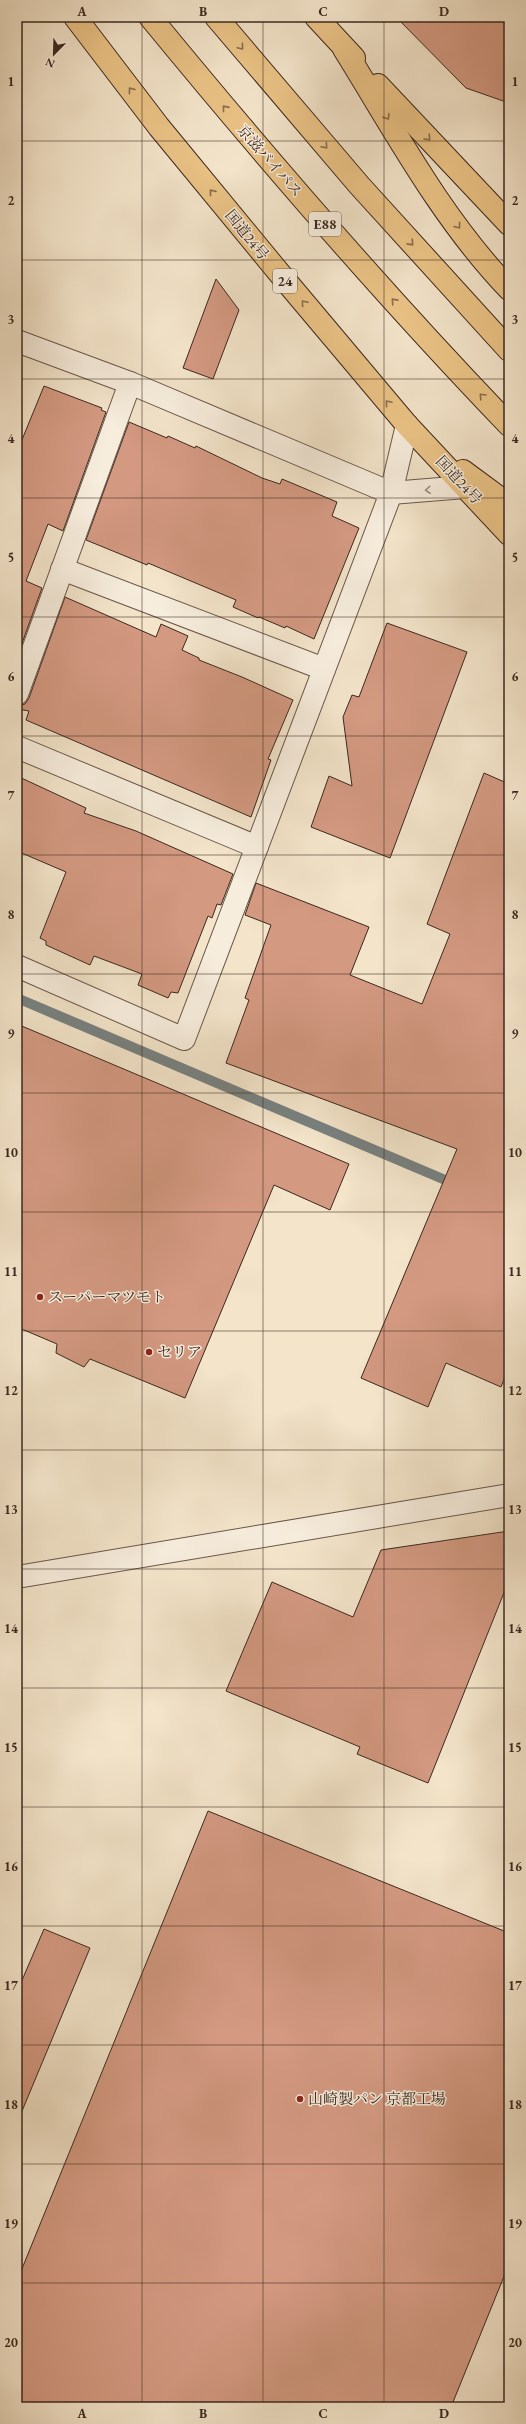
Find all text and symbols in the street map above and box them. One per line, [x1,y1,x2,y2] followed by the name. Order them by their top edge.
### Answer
[76,3,87,20] text: A
[199,3,207,20] text: B
[318,3,328,20] text: C
[439,3,449,20] text: D
[34,34,74,74] north arrow
[236,42,243,50] one-way arrow
[43,55,57,71] text: N
[8,73,15,90] text: 1
[512,73,519,90] text: 1
[129,88,136,95] one-way arrow
[223,106,230,113] one-way arrow
[382,113,390,120] one-way arrow
[234,121,307,201] street label: 京滋バイパス
[424,134,431,141] one-way arrow
[320,141,328,149] one-way arrow
[210,189,217,197] one-way arrow
[8,192,15,209] text: 2
[512,192,519,209] text: 2
[221,206,273,264] street label: 国道24号
[309,212,341,236] road number: E88
[454,222,461,229] one-way arrow
[406,239,413,246] one-way arrow
[273,269,297,293] road number: 24
[391,298,399,306] one-way arrow
[301,301,308,308] one-way arrow
[8,311,15,328] text: 3
[512,311,519,328] text: 3
[479,393,487,401] one-way arrow
[385,400,392,407] one-way arrow
[8,430,15,447] text: 4
[512,430,519,447] text: 4
[432,451,487,508] street label: 国道24号
[425,485,431,494] one-way arrow
[8,549,14,566] text: 5
[512,549,518,566] text: 5
[8,668,15,685] text: 6
[512,668,519,685] text: 6
[8,787,15,804] text: 7
[512,787,519,804] text: 7
[8,906,15,923] text: 8
[512,906,519,923] text: 8
[8,1025,15,1042] text: 9
[512,1025,519,1042] text: 9
[4,1144,18,1161] text: 10
[508,1144,522,1161] text: 10
[4,1263,18,1280] text: 11
[508,1263,522,1280] text: 11
[48,1287,166,1306] place label: スーパーマツモト
[35,1292,45,1302] marker: スーパーマツモト
[157,1342,202,1361] place label: セリア
[144,1347,154,1357] marker: セリア
[4,1382,18,1399] text: 12
[508,1382,522,1399] text: 12
[4,1501,18,1518] text: 13
[508,1501,522,1518] text: 13
[4,1620,18,1637] text: 14
[508,1620,522,1637] text: 14
[4,1739,18,1756] text: 15
[508,1739,522,1756] text: 15
[4,1858,18,1875] text: 16
[508,1858,522,1875] text: 16
[4,1977,18,1994] text: 17
[508,1977,522,1994] text: 17
[308,2089,446,2108] place label: 山崎製パン 京都工場
[295,2094,305,2104] marker: 山崎製パン 京都工場
[4,2096,18,2113] text: 18
[508,2096,522,2113] text: 18
[4,2215,18,2232] text: 19
[508,2215,522,2232] text: 19
[4,2334,18,2351] text: 20
[508,2334,522,2351] text: 20
[76,2405,87,2422] text: A
[199,2405,207,2422] text: B
[318,2405,328,2422] text: C
[439,2405,449,2422] text: D

